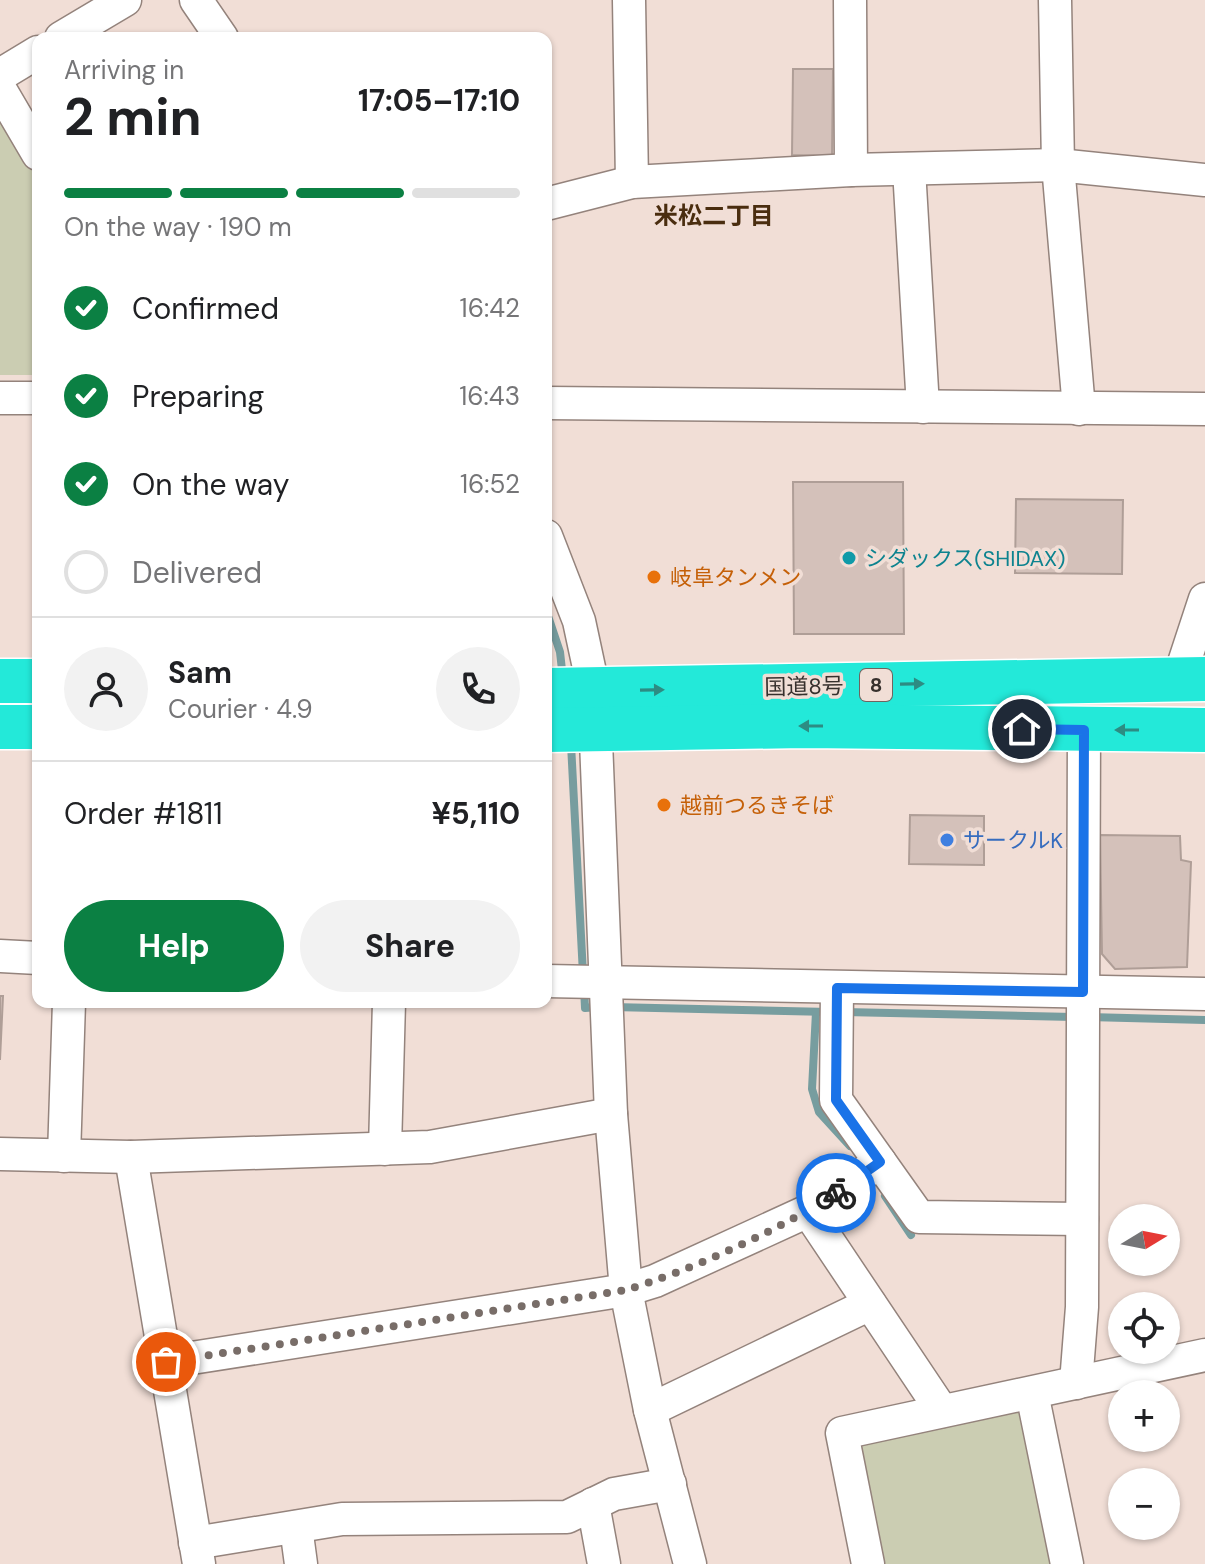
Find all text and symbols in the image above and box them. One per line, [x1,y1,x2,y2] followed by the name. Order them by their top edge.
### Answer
[64,53,184,87] text: Arriving in
[358,81,520,120] text: 17:05–17:10
[64,83,202,151] text: 2 min
[654,200,774,231] district label: 米松二丁目
[64,210,292,244] text: On the way · 190 m
[64,286,108,330] icon: check
[132,289,279,328] text: Confirmed
[460,291,520,325] text: 16:42
[64,374,108,418] icon: check
[132,377,264,416] text: Preparing
[459,379,520,413] text: 16:43
[64,462,108,506] icon: check
[132,465,289,504] text: On the way
[460,467,520,501] text: 16:52
[865,544,1066,573] place label: シダックス(SHIDAX)
[840,549,858,567] marker: シダックス(SHIDAX)
[132,553,262,592] text: Delivered
[670,563,801,592] place label: 岐阜タンメン
[645,568,663,586] marker: 岐阜タンメン
[64,647,148,731] button: person
[436,647,520,731] button: phone
[168,653,232,692] text: Sam
[860,669,892,701] road number: 8
[764,671,844,702] street label: 国道8号
[900,678,925,690] one-way arrow
[640,684,665,696] one-way arrow
[168,692,313,726] text: Courier · 4.9
[988,695,1056,763] pin
[1000,707,1044,751] icon: home
[798,720,823,732] one-way arrow
[1114,724,1139,736] one-way arrow
[680,791,834,820] place label: 越前つるきそば
[64,794,223,833] text: Order #1811
[432,794,520,833] text: ¥5,110
[655,796,673,814] marker: 越前つるきそば
[963,826,1063,855] place label: サークルK
[938,831,956,849] marker: サークルK
[64,900,284,992] button: Help
[300,900,520,992] button: Share
[796,1153,876,1233] courier
[814,1171,858,1215] icon: bike
[1108,1204,1180,1276] north arrow
[1108,1204,1180,1540] map controls
[1108,1292,1180,1364] button: locate
[132,1328,200,1396] pin
[144,1340,188,1384] icon: bag
[1108,1380,1180,1452] button: +
[1108,1468,1180,1540] button: −

